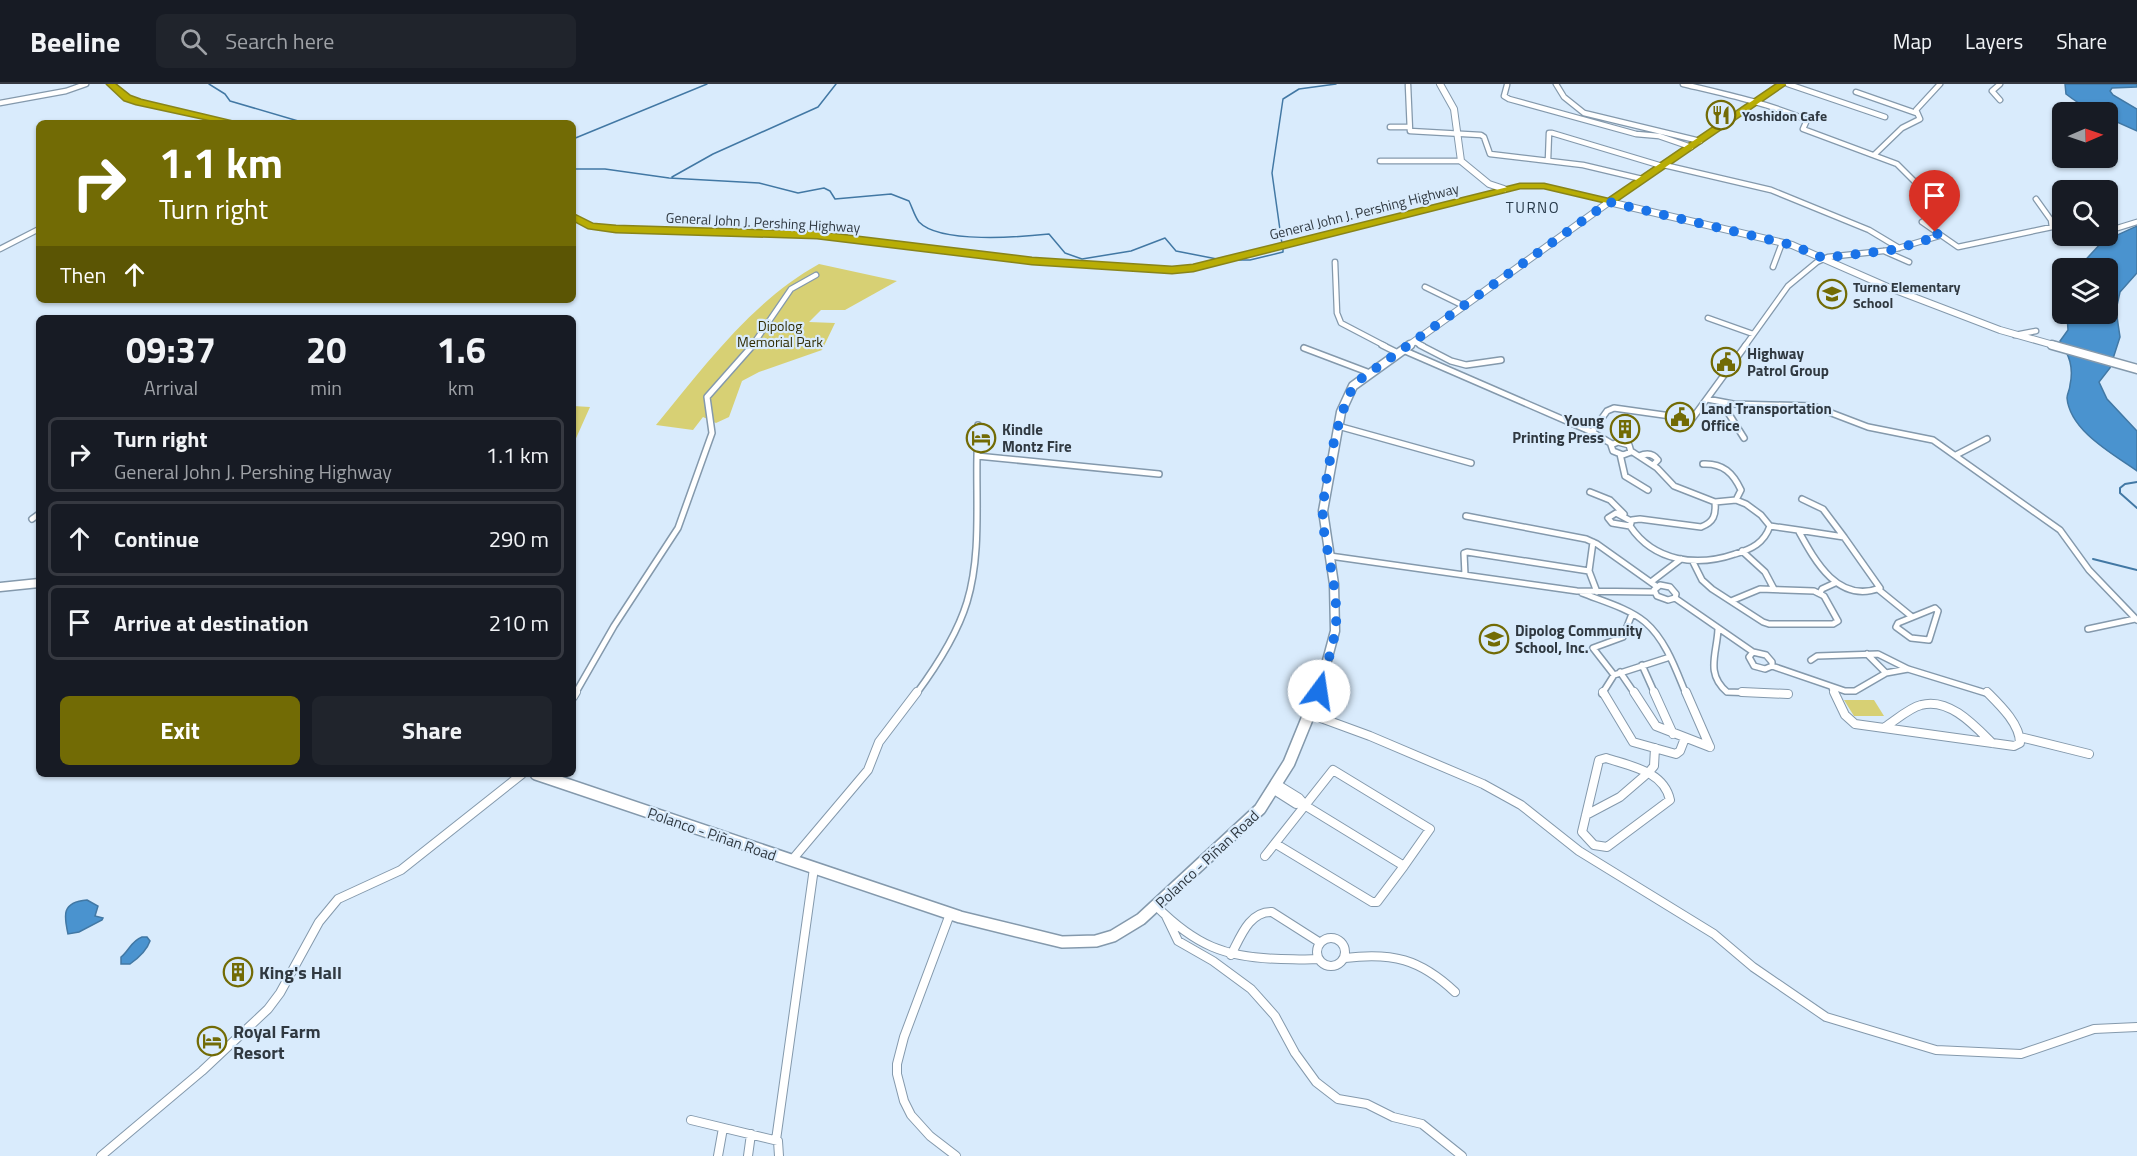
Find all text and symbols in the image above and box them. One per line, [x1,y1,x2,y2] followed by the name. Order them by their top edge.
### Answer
[156,14,576,68] search box
[30,20,120,63] text: Beeline
[225,24,334,58] text: Search here
[177,25,210,58] icon: search
[1893,25,1932,57] text: Map
[1965,25,2023,57] text: Layers
[2056,25,2107,57] text: Share
[1705,99,1737,131] restaurant icon: Yoshidon Cafe
[2052,102,2118,168] north arrow
[2052,102,2118,324] map controls
[1742,105,1827,126] place label: Yoshidon Cafe
[159,130,283,194] text: 1.1 km
[60,144,138,222] icon: right
[1909,170,1960,232] pin
[1267,177,1461,245] street label: General John J. Pershing Highway
[1918,179,1951,212] icon: arrive
[2052,180,2118,246] button: search
[159,188,268,229] text: Turn right
[1506,196,1560,219] district label: TURNO
[665,206,861,238] street label: General John J. Pershing Highway
[60,258,106,292] text: Then
[118,258,151,291] icon: ahead
[2052,258,2118,324] button: layers
[1853,276,1961,313] place label: Turno Elementary School
[1816,278,1848,310] school or university icon: Turno Elementary School
[737,315,823,352] park label: Dipolog Memorial Park
[126,322,216,377] text: 09:37
[306,322,346,377] text: 20
[436,322,486,377] text: 1.6
[1747,342,1829,382] place label: Highway Patrol Group
[1710,346,1742,378] public building icon: Highway Patrol Group
[144,372,198,403] text: Arrival
[310,372,342,403] text: min
[448,372,474,403] text: km
[1701,397,1832,437] place label: Land Transportation Office
[1664,401,1696,433] public building icon: Land Transportation Office
[1512,409,1604,449] place label: Young Printing Press
[1609,413,1641,445] building icon: Young Printing Press
[1002,418,1072,458] place label: Kindle Montz Fire
[114,422,208,456] text: Turn right
[965,422,997,454] hotel icon: Kindle Montz Fire
[63,438,96,471] icon: right
[486,438,549,472] text: 1.1 km
[114,456,392,487] text: General John J. Pershing Highway
[63,522,96,555] icon: ahead
[114,522,199,556] text: Continue
[489,522,549,556] text: 290 m
[63,606,96,639] icon: arrive
[114,606,309,640] text: Arrive at destination
[489,606,549,640] text: 210 m
[1515,619,1643,659] place label: Dipolog Community School, Inc.
[1478,623,1510,655] school or university icon: Dipolog Community School, Inc.
[1287,659,1351,723] position arrow
[60,696,300,765] button: Exit
[312,696,552,765] button: Share
[644,801,780,867] street label: Polanco - Piñan Road
[1150,805,1264,913] street label: Polanco - Piñan Road
[222,956,254,988] building icon: King's Hall
[259,959,342,986] place label: King's Hall
[233,1018,321,1066] place label: Royal Farm Resort
[196,1025,228,1057] hotel icon: Royal Farm Resort

